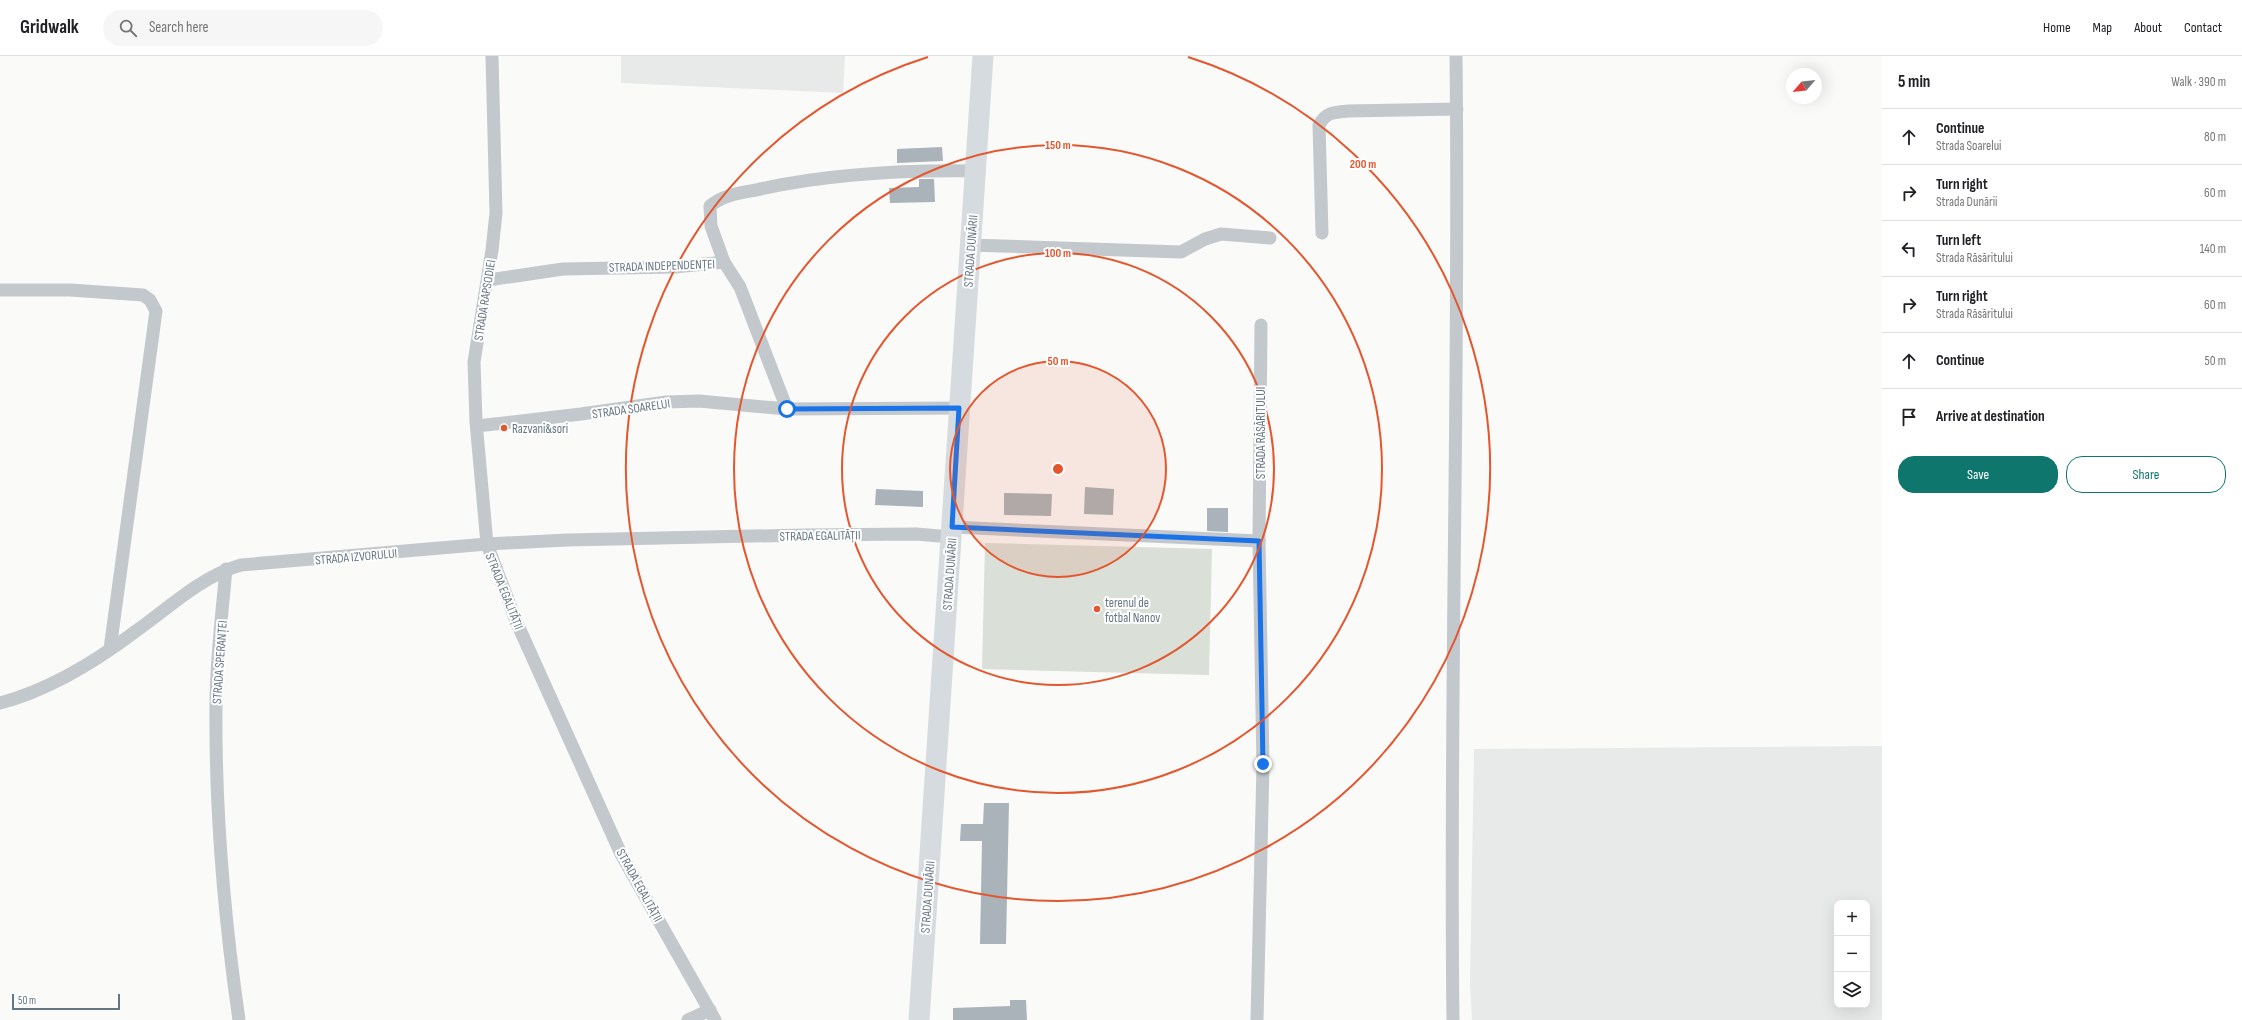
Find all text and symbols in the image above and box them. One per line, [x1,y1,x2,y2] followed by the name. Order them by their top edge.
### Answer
[103,10,383,46] search box
[20,16,79,39] text: Gridwalk
[117,17,139,39] icon: search
[149,18,209,37] text: Search here
[2043,19,2071,36] text: Home
[2093,19,2112,36] text: Map
[2134,19,2162,36] text: About
[2184,19,2222,36] text: Contact
[1786,68,1822,104] north arrow
[1898,72,1930,92] text: 5 min
[2171,74,2226,90] text: Walk · 390 m
[1936,119,1985,138] text: Continue
[1898,126,1920,148] icon: ahead
[2204,129,2226,145] text: 80 m
[1045,138,1071,153] text: 150 m
[1936,138,2002,154] text: Strada Soarelui
[1350,157,1376,172] text: 200 m
[1936,175,1988,194] text: Turn right
[1898,182,1920,204] icon: right
[2204,185,2226,201] text: 60 m
[1936,194,1998,210] text: Strada Dunării
[960,214,982,288] street label: STRADA DUNĂRII
[1936,231,1981,250] text: Turn left
[1898,238,1920,260] icon: left
[2200,241,2226,257] text: 140 m
[1045,246,1071,261] text: 100 m
[1936,250,2013,266] text: Strada Răsăritului
[609,256,715,276] street label: STRADA INDEPENDENȚEI
[471,258,499,342] street label: STRADA RAPSODIEI
[1936,287,1988,306] text: Turn right
[1898,294,1920,316] icon: right
[2204,297,2226,313] text: 60 m
[1936,306,2013,322] text: Strada Răsăritului
[1898,350,1920,372] icon: ahead
[1936,351,1985,370] text: Continue
[2205,353,2226,369] text: 50 m
[1048,354,1068,369] text: 50 m
[1253,387,1269,479] street label: STRADA RĂSĂRITULUI
[591,396,671,422] street label: STRADA SOARELUI
[778,400,796,418] route start
[1898,406,1920,428] icon: arrive
[1936,407,2045,426] text: Arrive at destination
[512,421,568,437] place label: Razvani&sori
[499,423,509,433] marker: Razvani&sori
[1898,456,2058,493] button: Save
[2066,456,2226,493] button: Share
[1051,462,1065,476] centre of rings
[779,527,861,545] street label: STRADA EGALITĂȚII
[939,537,961,611] street label: STRADA DUNĂRII
[314,545,398,569] street label: STRADA IZVORULUI
[481,551,527,632] street label: STRADA EGALITĂȚII
[1105,595,1160,626] place label: terenul de fotbal Nanov
[1092,604,1102,614] marker: terenul de fotbal Nanov
[209,620,231,704] street label: STRADA SPERANȚEI
[1254,755,1272,773] route end
[612,846,666,925] street label: STRADA EGALITĂȚII
[917,860,939,934] street label: STRADA DUNĂRII
[1834,900,1870,1008] map controls
[1834,900,1870,936] button: +
[1834,936,1870,972] button: −
[1834,972,1870,1008] button: layers
[12,992,120,1011] scale bar
[18,994,36,1007] text: 50 m

